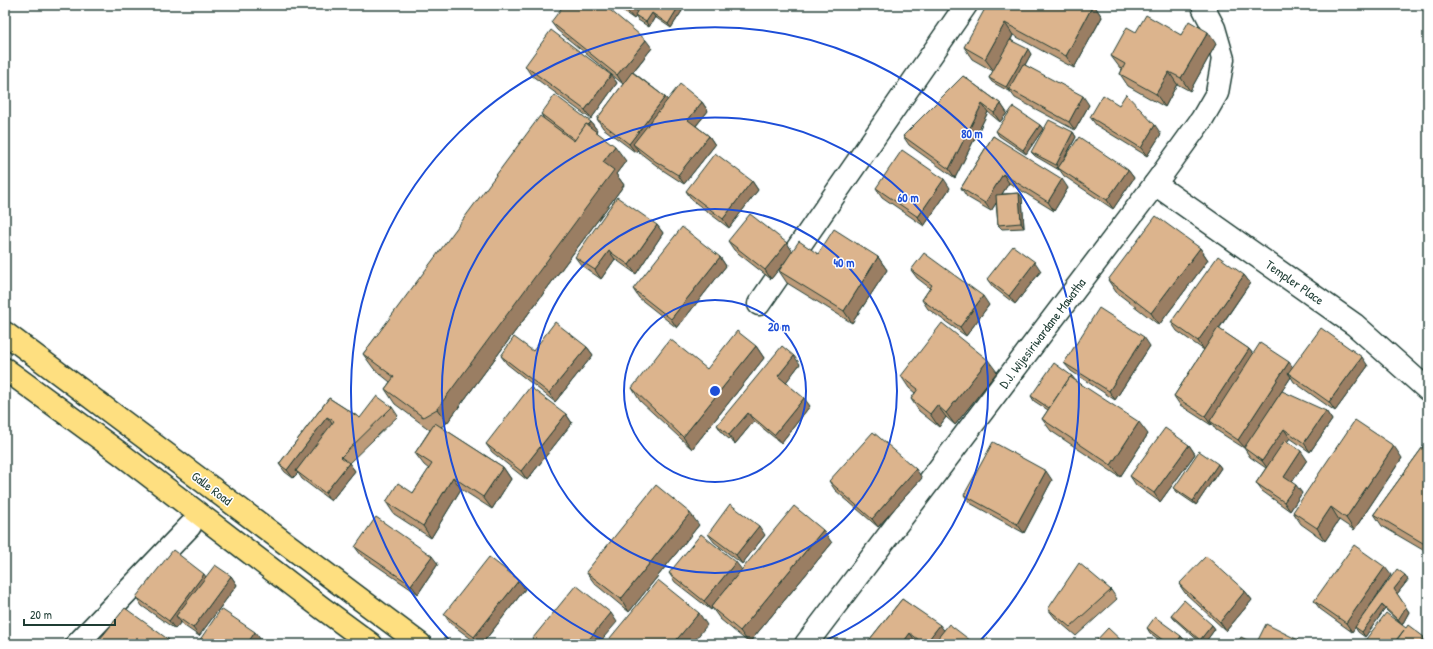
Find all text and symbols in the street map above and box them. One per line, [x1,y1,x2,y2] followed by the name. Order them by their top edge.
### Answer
[961,125,983,142] text: 80 m
[897,189,919,206] text: 60 m
[834,254,854,271] text: 40 m
[1262,255,1328,309] street label: Templer Place
[995,274,1089,392] street label: D.J. Wijesiriwardane Mawatha
[768,318,790,335] text: 20 m
[708,384,722,398] centre of rings
[188,467,236,509] street label: Galle Road
[24,601,115,627] scale bar
[30,606,52,623] text: 20 m

